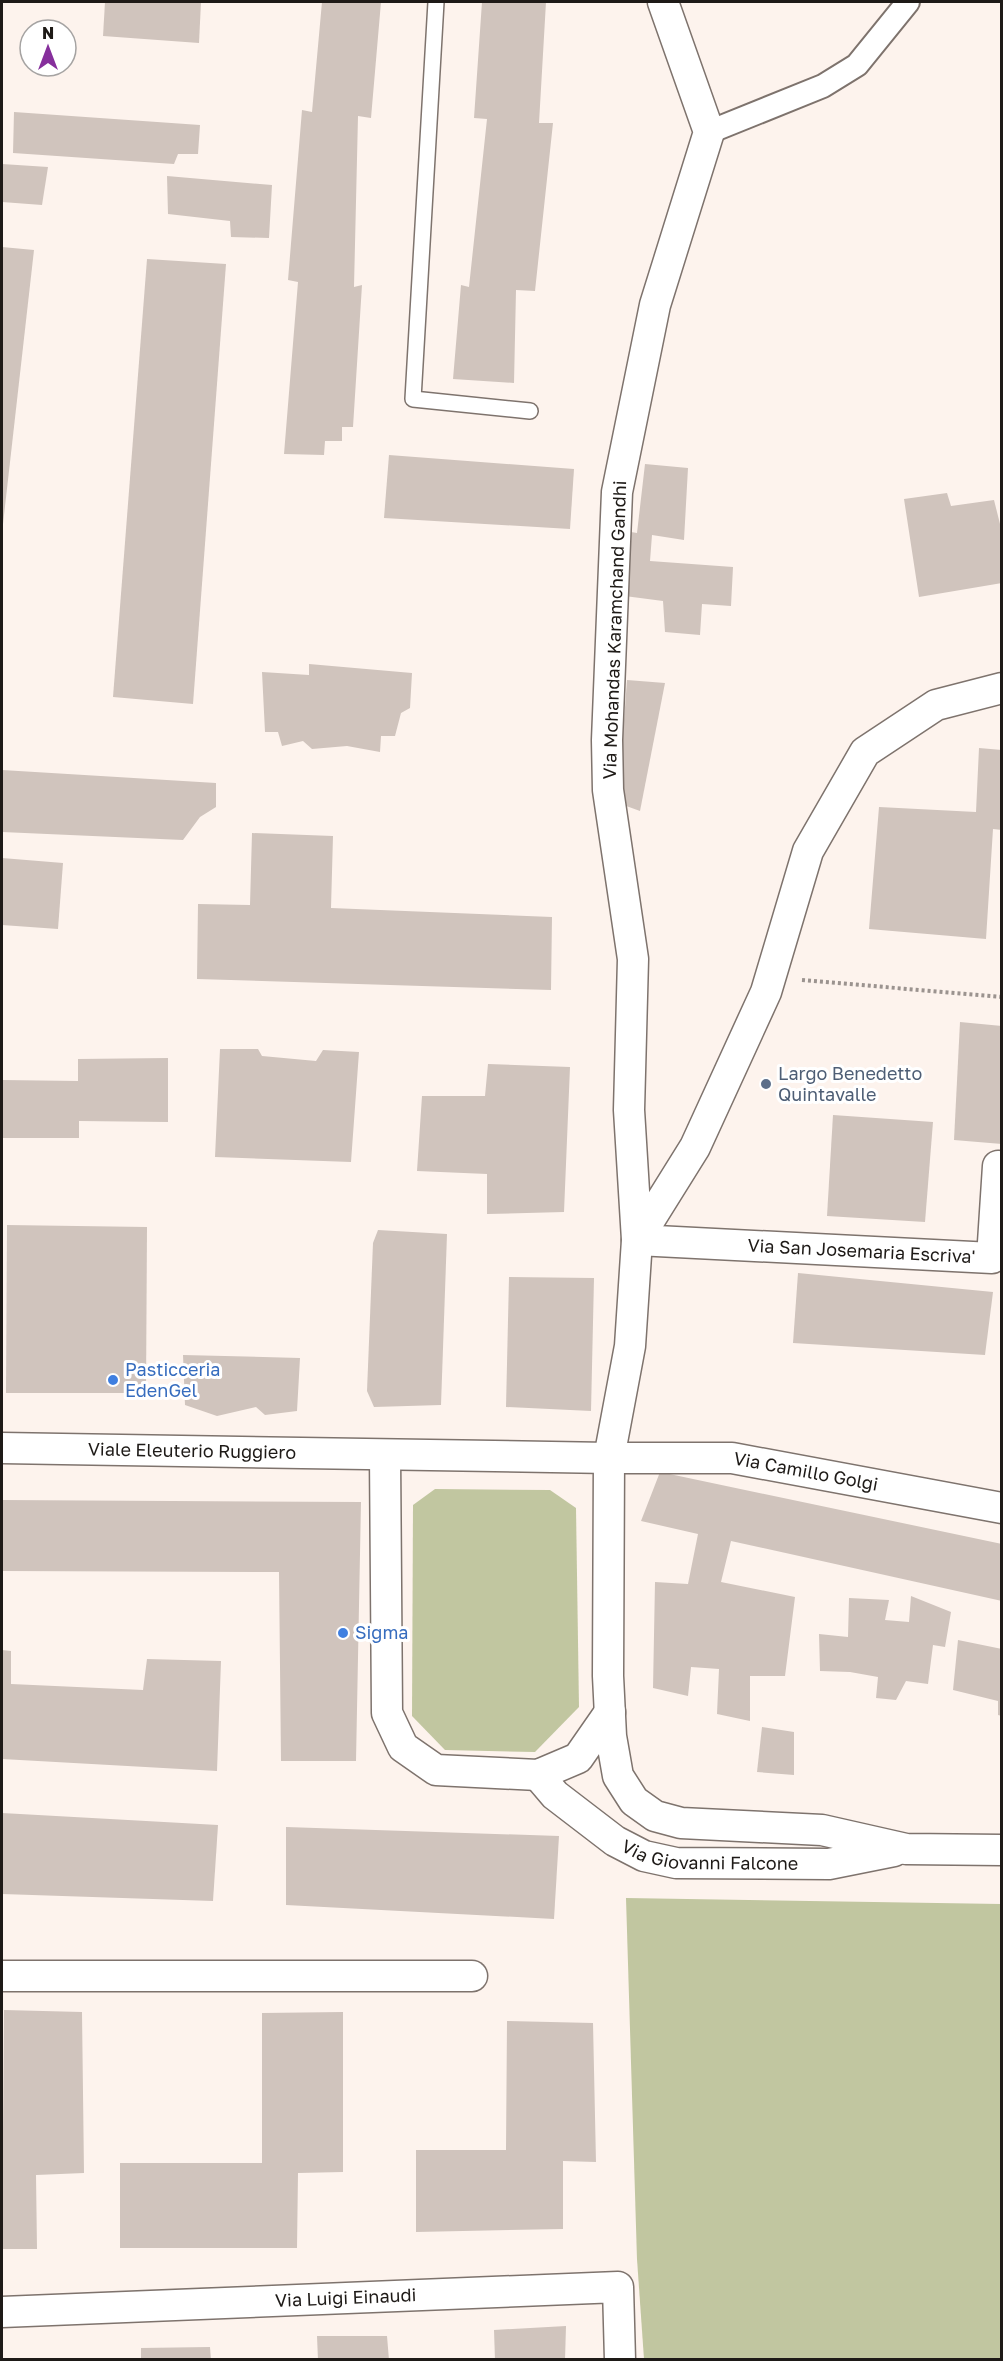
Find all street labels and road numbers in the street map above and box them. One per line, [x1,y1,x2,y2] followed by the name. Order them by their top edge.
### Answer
[598,480,630,780] street label: Via Mohandas Karamchand Gandhi
[747,1234,976,1267] street label: Via San Josemaria Escriva'
[88,1437,296,1463] street label: Viale Eleuterio Ruggiero
[732,1447,880,1495] street label: Via Camillo Golgi
[618,1834,798,1874] street label: Via Giovanni Falcone
[275,2283,417,2311] street label: Via Luigi Einaudi

